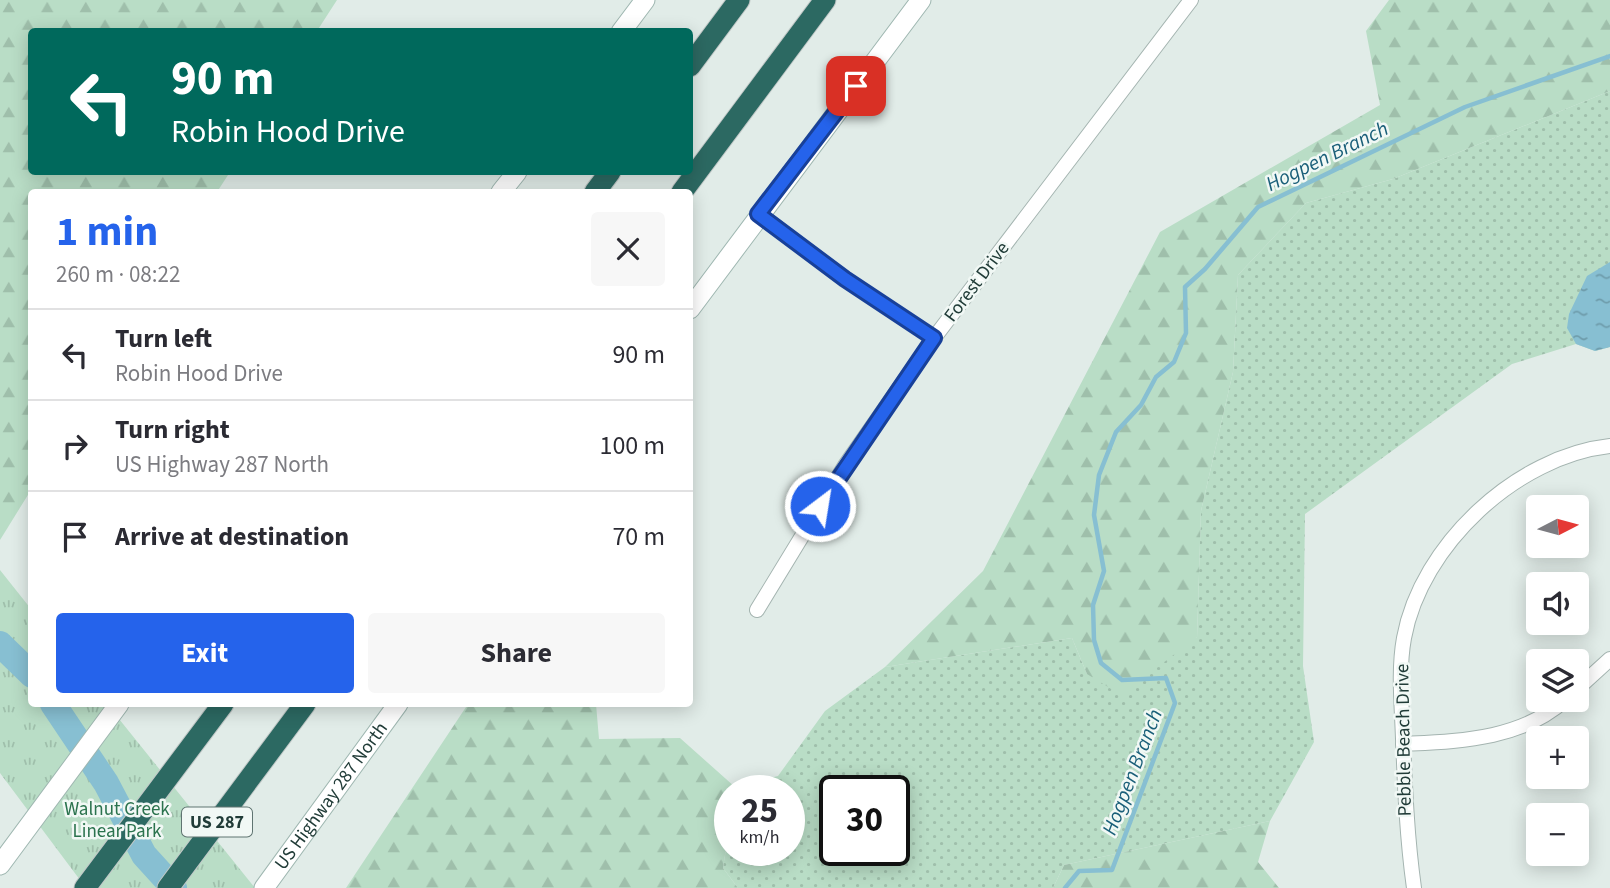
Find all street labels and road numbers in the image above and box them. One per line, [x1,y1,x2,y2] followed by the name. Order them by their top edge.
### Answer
[938,236,1016,328] street label: Forest Drive
[1389,663,1419,817] street label: Pebble Beach Drive
[268,716,394,875] street label: US Highway 287 North
[182,808,252,836] road number: US 287

